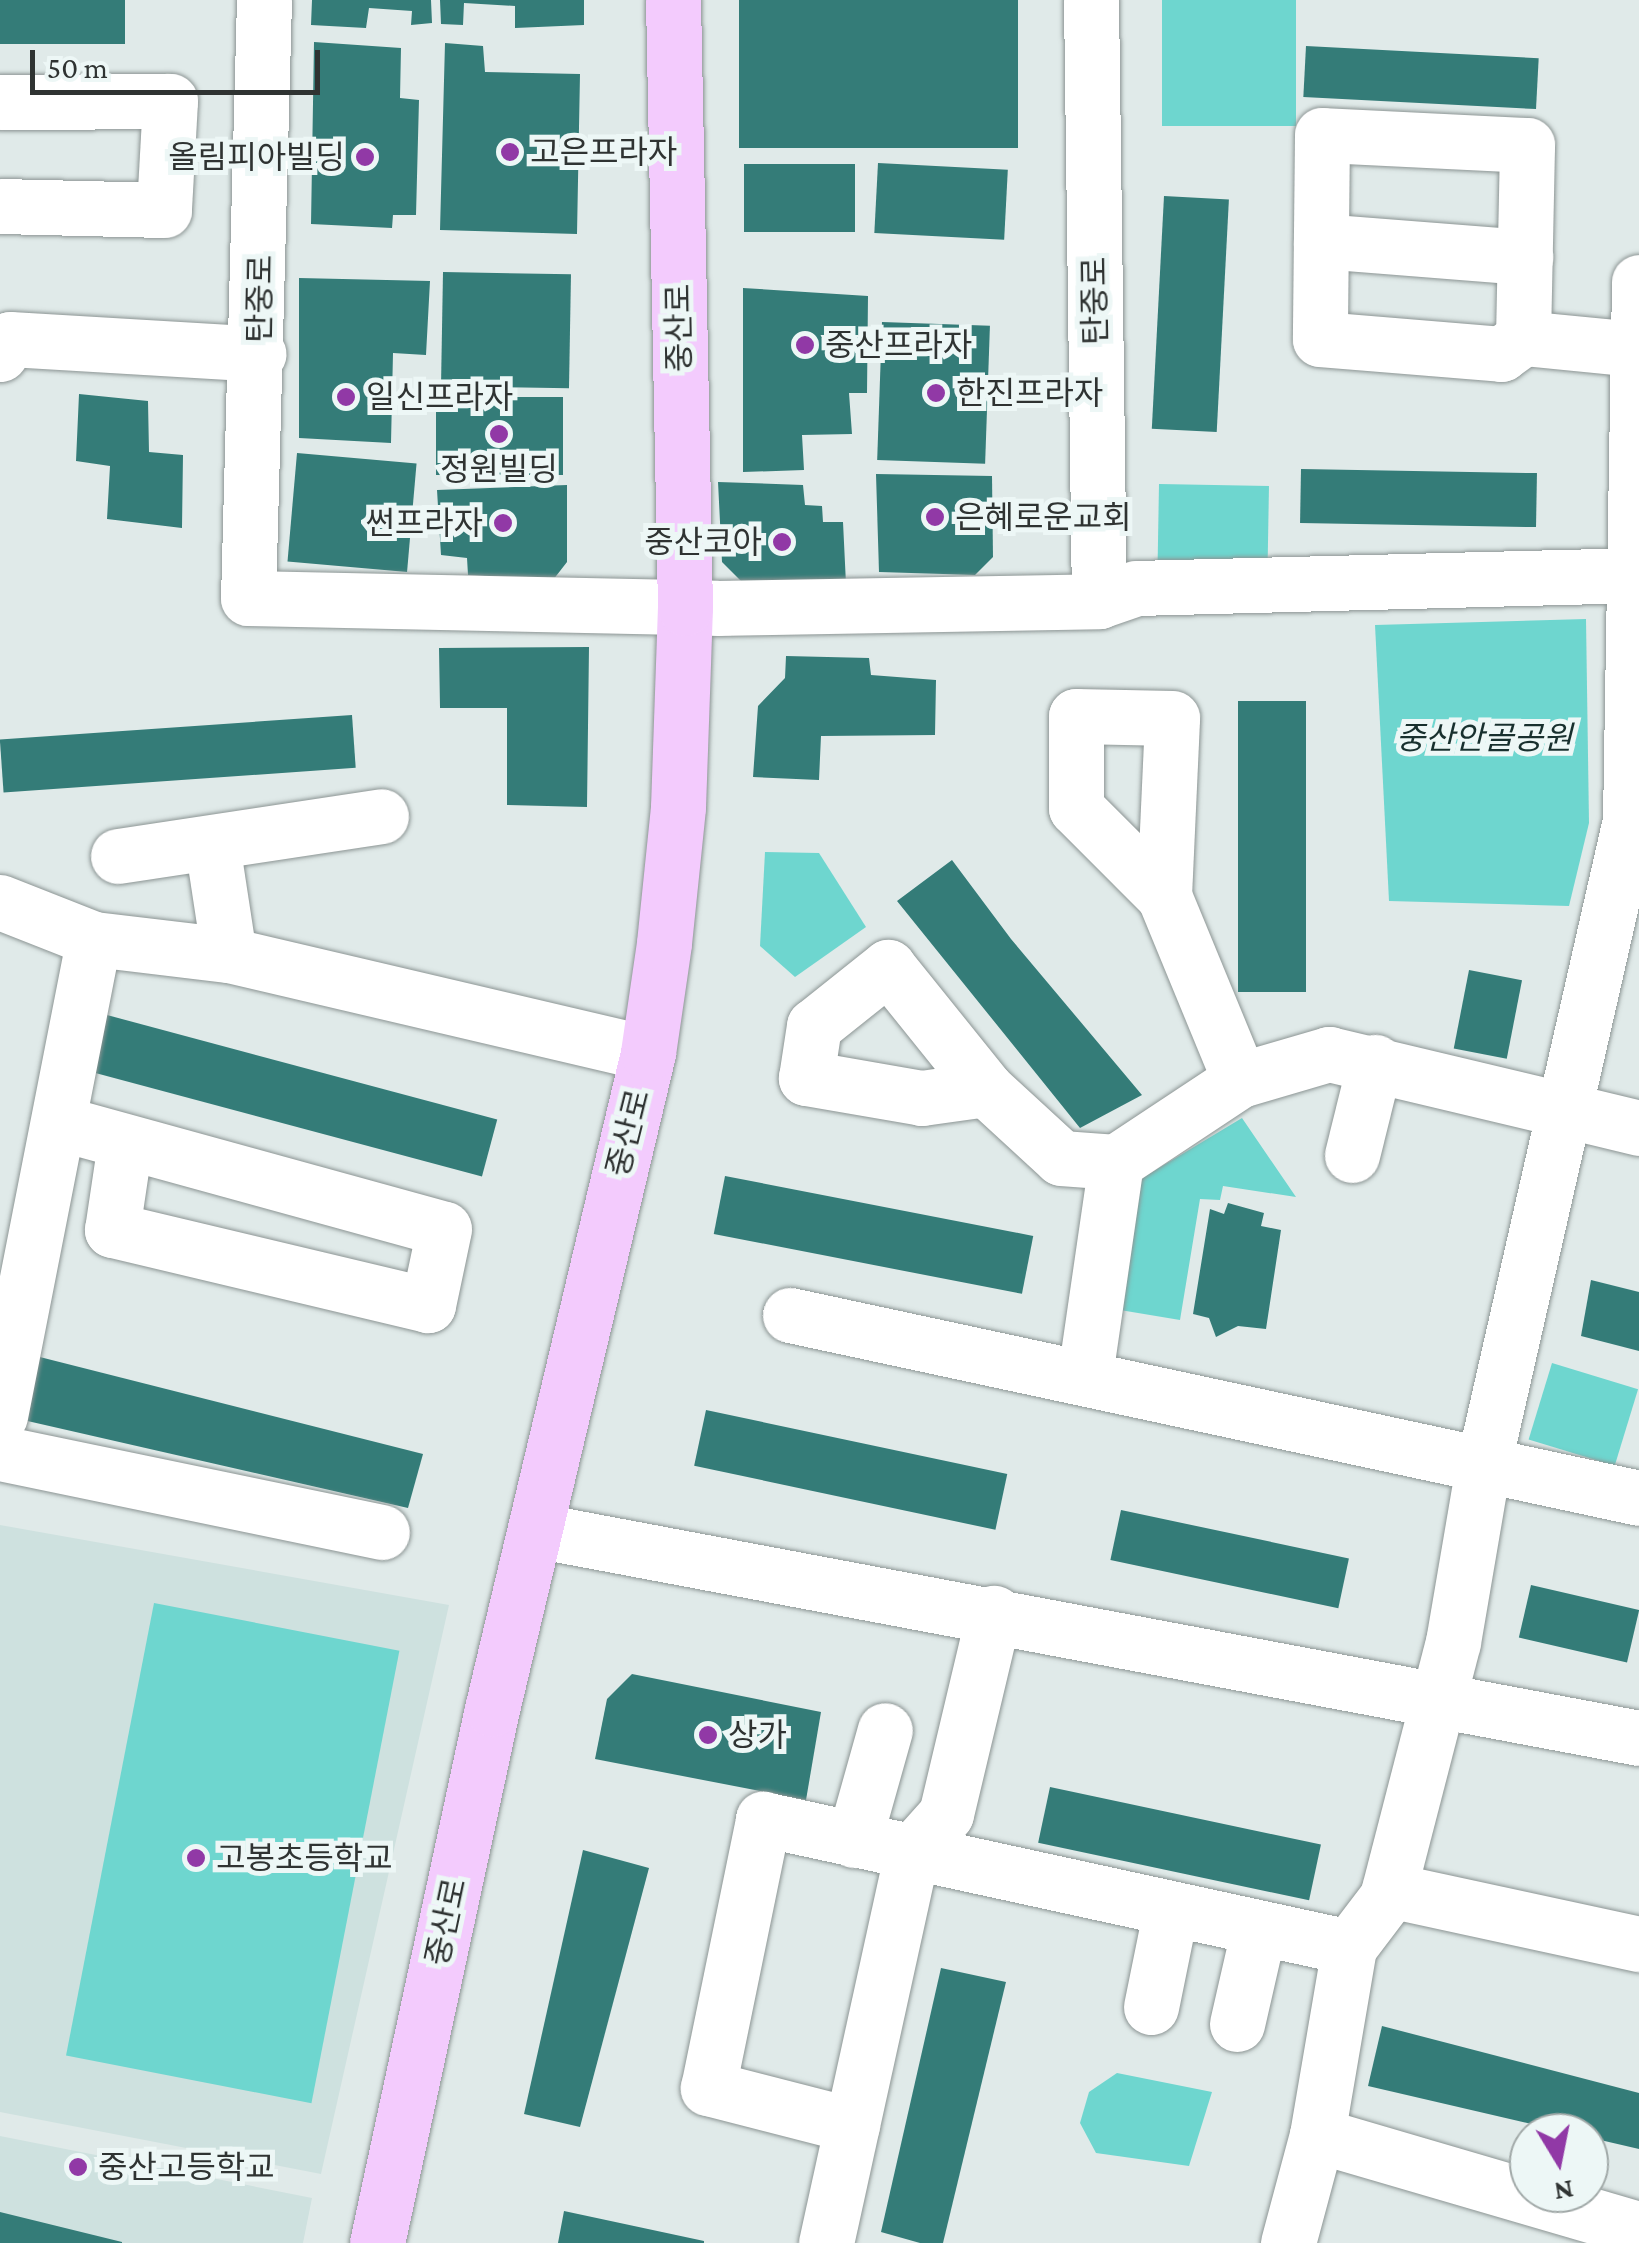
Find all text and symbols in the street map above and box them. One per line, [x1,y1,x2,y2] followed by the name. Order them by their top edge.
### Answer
[35,30,325,92] scale bar
[47,51,108,84] text: 50 m
[530,133,677,171] place label: 고은프라자
[168,138,345,176] place label: 올림피아빌딩
[499,141,521,163] marker: 고은프라자
[354,146,376,168] marker: 올림피아빌딩
[240,255,280,343] street label: 탄중로
[1075,257,1115,345] street label: 탄중로
[659,284,699,372] street label: 중산로
[825,326,972,364] place label: 중산프라자
[794,334,816,356] marker: 중산프라자
[956,374,1103,412] place label: 한진프라자
[366,378,513,416] place label: 일신프라자
[925,382,947,404] marker: 한진프라자
[335,386,357,408] marker: 일신프라자
[488,423,510,445] marker: 정원빌딩
[440,450,558,488] place label: 정원빌딩
[955,498,1132,536] place label: 은혜로운교회
[365,504,483,542] place label: 썬프라자
[924,506,946,528] marker: 은혜로운교회
[492,512,514,534] marker: 썬프라자
[644,523,762,561] place label: 중산코아
[771,531,793,553] marker: 중산코아
[1396,719,1572,757] park label: 중산안골공원
[599,1086,657,1180] street label: 중산로
[728,1716,787,1754] place label: 상가
[697,1724,719,1746] marker: 상가
[216,1839,393,1877] place label: 고봉초등학교
[185,1847,207,1869] marker: 고봉초등학교
[418,1875,474,1969] street label: 중산로
[1509,2113,1609,2213] north arrow
[98,2148,275,2186] place label: 중산고등학교
[67,2156,89,2178] marker: 중산고등학교
[1552,2174,1576,2208] text: N

